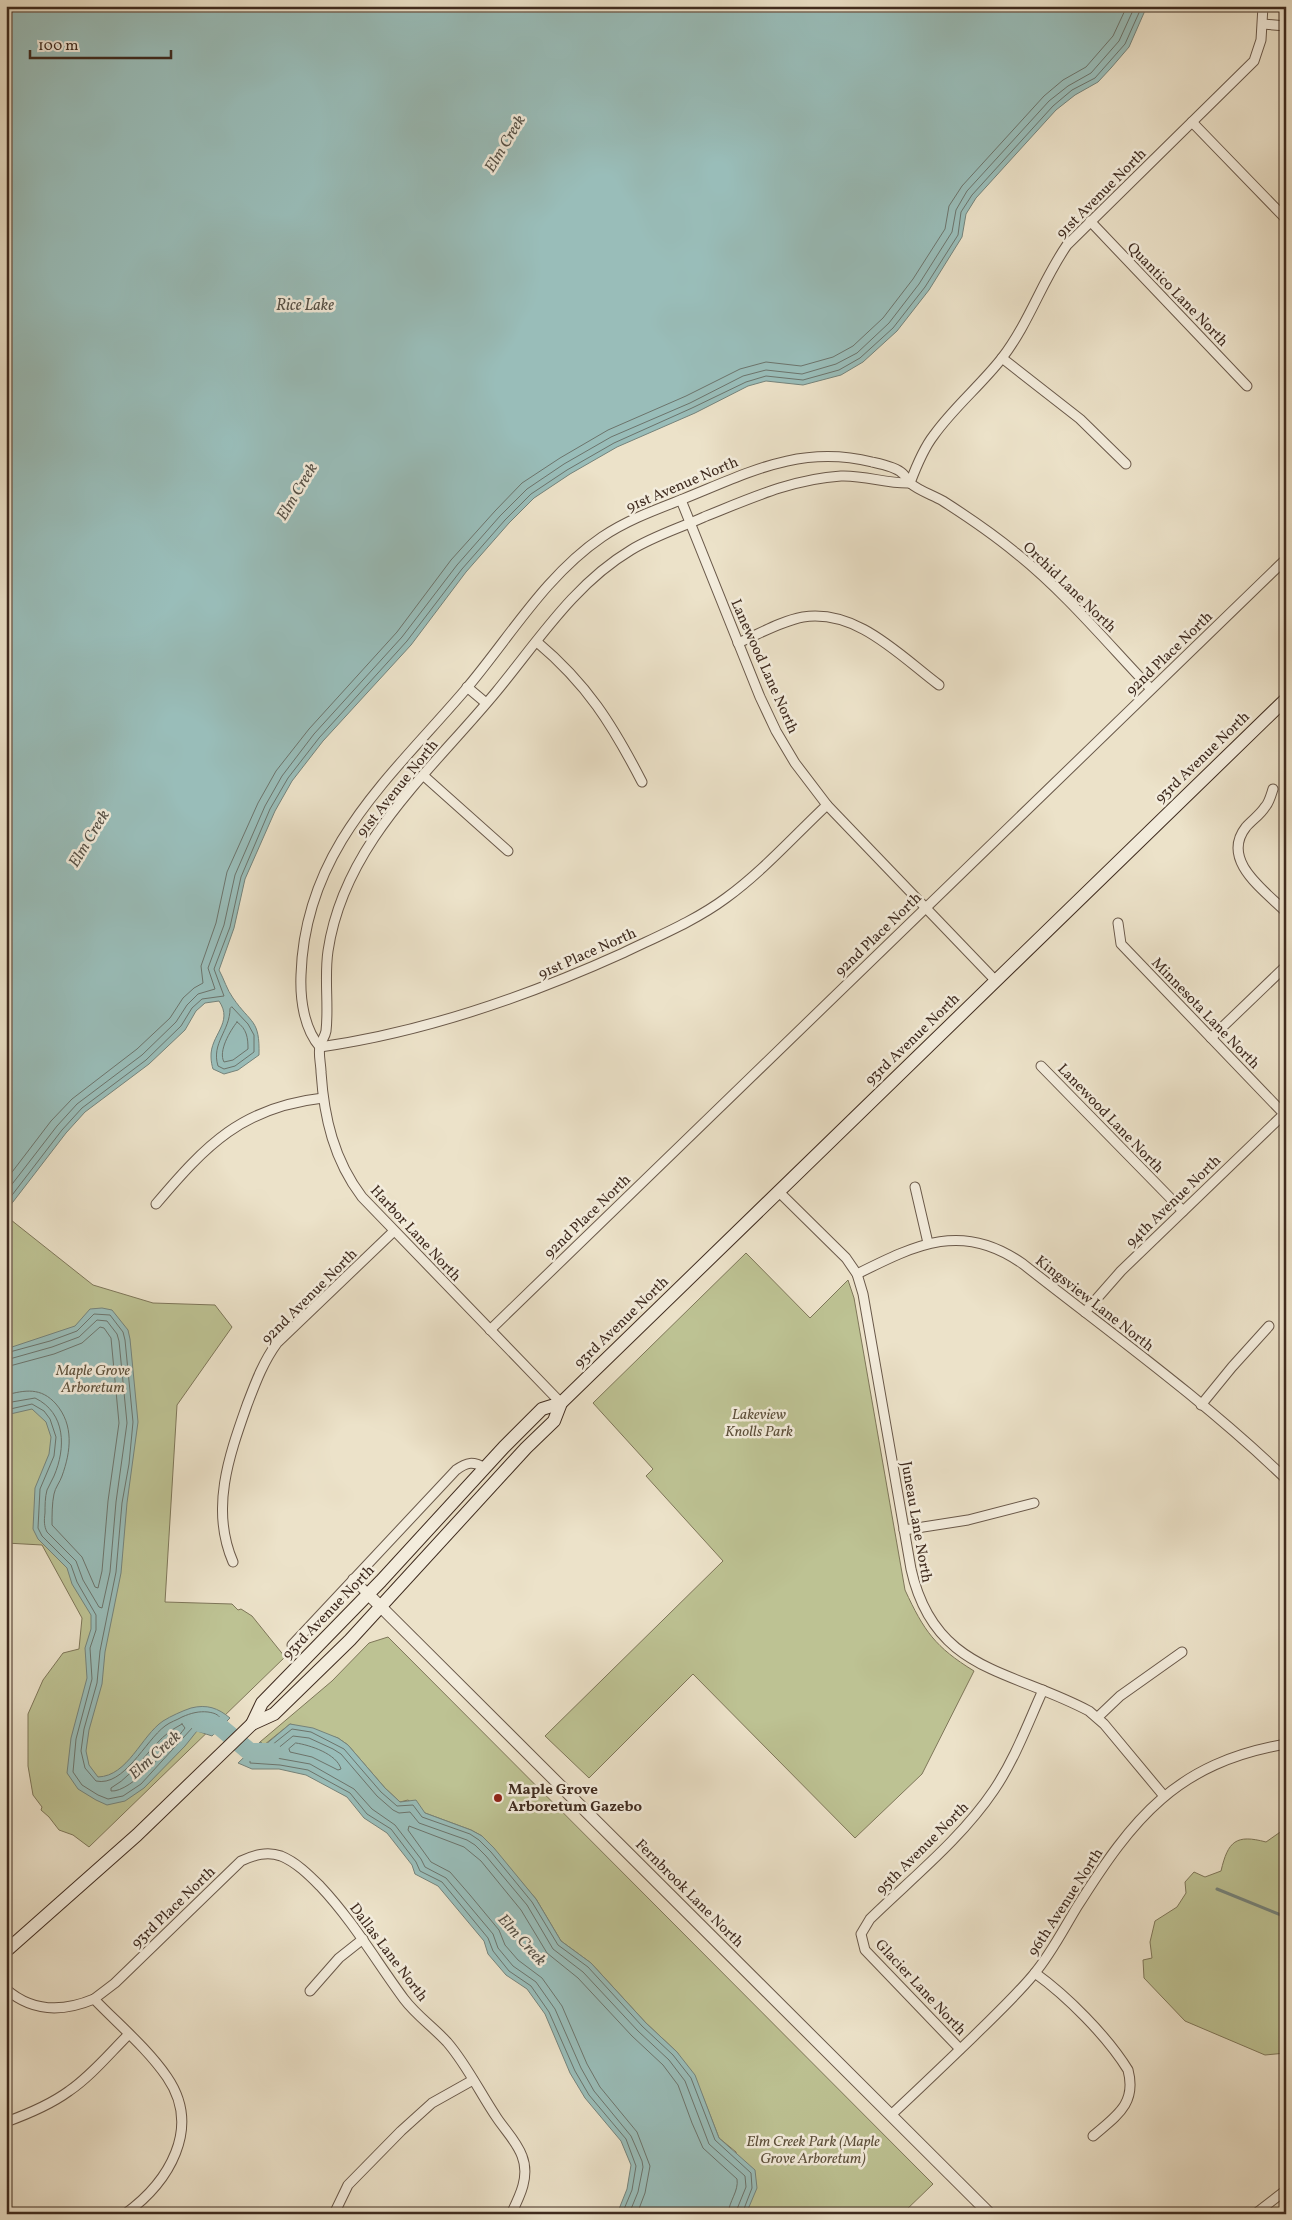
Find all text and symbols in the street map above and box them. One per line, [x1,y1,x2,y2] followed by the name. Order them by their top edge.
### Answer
[30,28,171,60] scale bar
[38,36,78,57] text: 100 m
[480,111,532,177] water label: Elm Creek
[1052,144,1152,244] street label: 91st Avenue North
[1121,238,1232,352] street label: Quantico Lane North
[276,295,334,317] water label: Rice Lake
[623,452,742,518] street label: 91st Avenue North
[272,459,324,525] water label: Elm Creek
[1017,538,1121,638] street label: Orchid Lane North
[725,596,803,737] street label: Lanewood Lane North
[1122,607,1218,701] street label: 92nd Place North
[1151,707,1255,809] street label: 93rd Avenue North
[352,736,444,842] street label: 91st Avenue North
[64,806,116,872] water label: Elm Creek
[831,888,927,982] street label: 92nd Place North
[535,923,640,985] street label: 91st Place North
[1146,953,1264,1075] street label: Minnesota Lane North
[861,989,965,1091] street label: 93rd Avenue North
[1052,1060,1168,1179] street label: Lanewood Lane North
[1122,1151,1226,1253] street label: 94th Avenue North
[540,1170,636,1264] street label: 92nd Place North
[365,1181,465,1287] street label: Harbor Lane North
[257,1244,363,1350] street label: 92nd Avenue North
[1030,1251,1158,1357] street label: Kingsview Lane North
[570,1272,674,1374] street label: 93rd Avenue North
[55,1361,130,1399] park label: Maple Grove Arboretum
[725,1405,793,1443] park label: Lakeview Knolls Park
[895,1460,937,1585] street label: Juneau Lane North
[278,1561,380,1665] street label: 93rd Avenue North
[124,1726,187,1785] water label: Elm Creek
[508,1780,643,1818] place label: Maple Grove Arboretum Gazebo
[492,1792,504,1804] marker: Maple Grove Arboretum Gazebo
[872,1798,974,1900] street label: 95th Avenue North
[630,1835,748,1953] street label: Fernbrook Lane North
[1023,1845,1109,1961] street label: 96th Avenue North
[127,1862,221,1954] street label: 93rd Place North
[344,1899,432,2007] street label: Dallas Lane North
[492,1909,551,1972] water label: Elm Creek
[870,1935,970,2041] street label: Glacier Lane North
[746,2132,880,2170] park label: Elm Creek Park (Maple Grove Arboretum)

